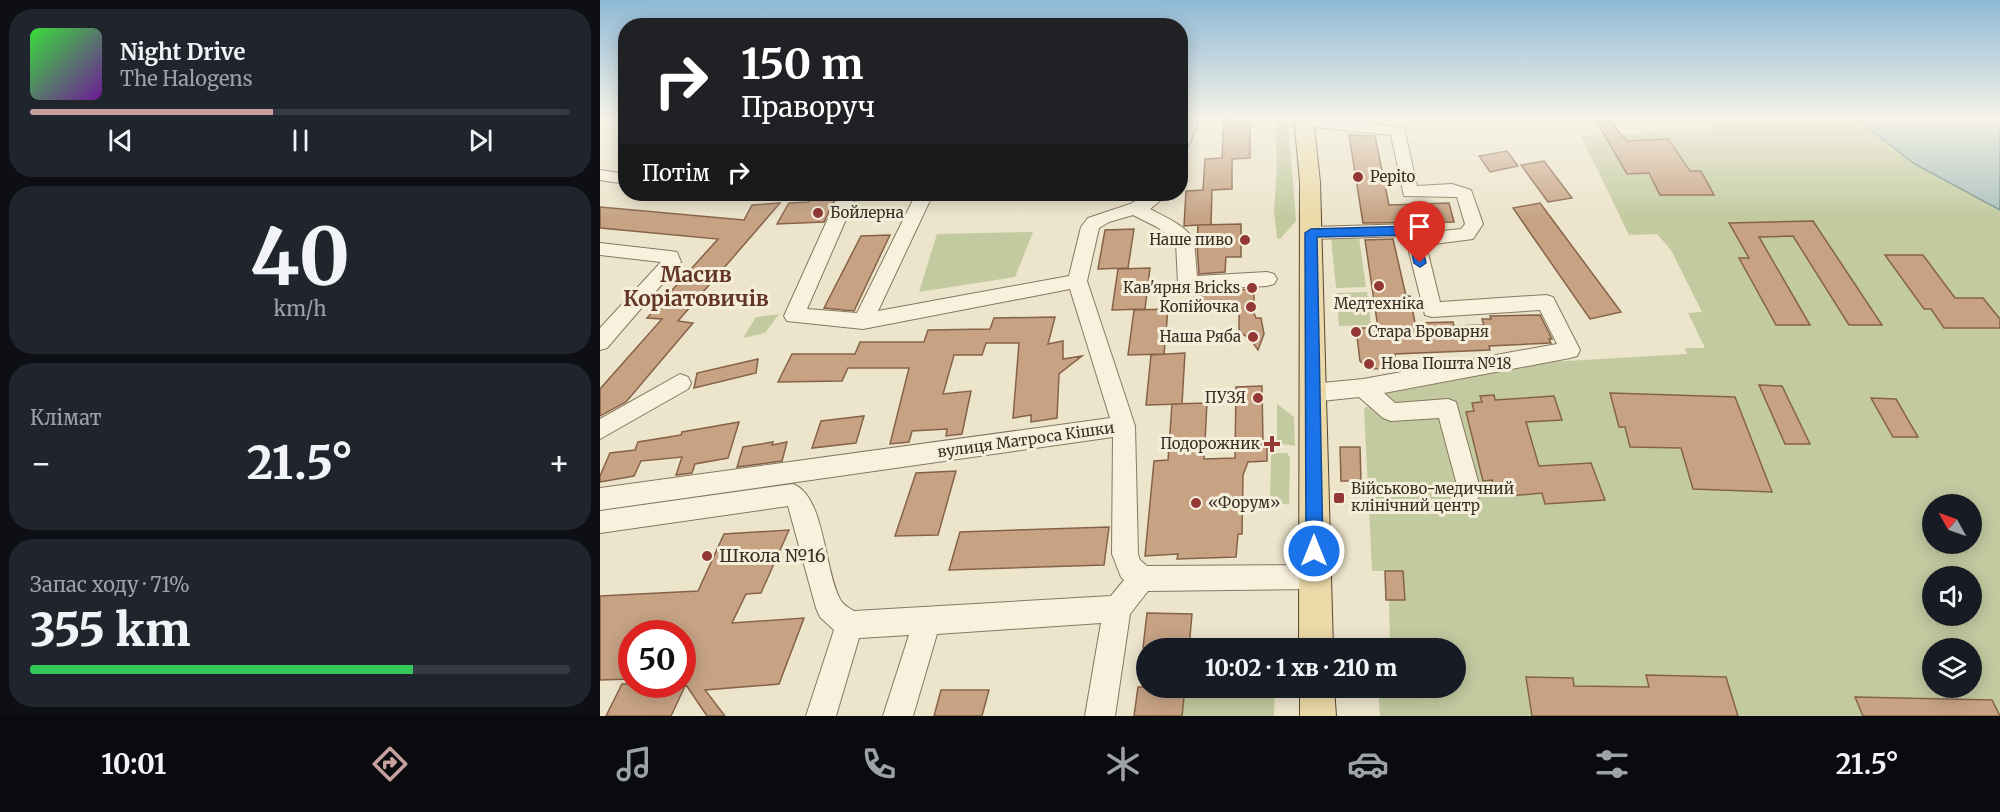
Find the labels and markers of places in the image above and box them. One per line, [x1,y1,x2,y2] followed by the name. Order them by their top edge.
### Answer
[1370,167,1416,186] place label: Pepito
[1351,170,1365,184] marker: Pepito
[1394,201,1445,263] pin
[830,203,904,222] place label: Бойлерна
[811,206,825,220] marker: Бойлерна
[1149,230,1233,249] place label: Наше пиво
[1238,233,1252,247] marker: Наше пиво
[1123,278,1240,297] place label: Кав'ярня Bricks
[1372,279,1386,293] marker: Медтехніка
[1245,281,1259,295] marker: Кав'ярня Bricks
[1334,294,1424,313] place label: Медтехніка
[1159,297,1239,316] place label: Копійочка
[1244,300,1258,314] marker: Копійочка
[1368,322,1489,341] place label: Стара Броварня
[1349,325,1363,339] marker: Стара Броварня
[1160,327,1241,346] place label: Наша Ряба
[1246,330,1260,344] marker: Наша Ряба
[1381,354,1511,373] place label: Нова Пошта №18
[1362,357,1376,371] marker: Нова Пошта №18
[1205,388,1246,407] place label: ПУЗЯ
[1251,391,1265,405] marker: ПУЗЯ
[1160,434,1260,453] place label: Подорожник
[1265,437,1279,451] marker: Подорожник
[1351,479,1514,515] place label: Військово-медичний клінічний центр
[1332,491,1346,505] marker: Військово-медичний клінічний центр
[1208,493,1280,512] place label: «Форум»
[1189,496,1203,510] marker: «Форум»
[719,544,826,567] place label: Школа №16
[700,549,714,563] marker: Школа №16

